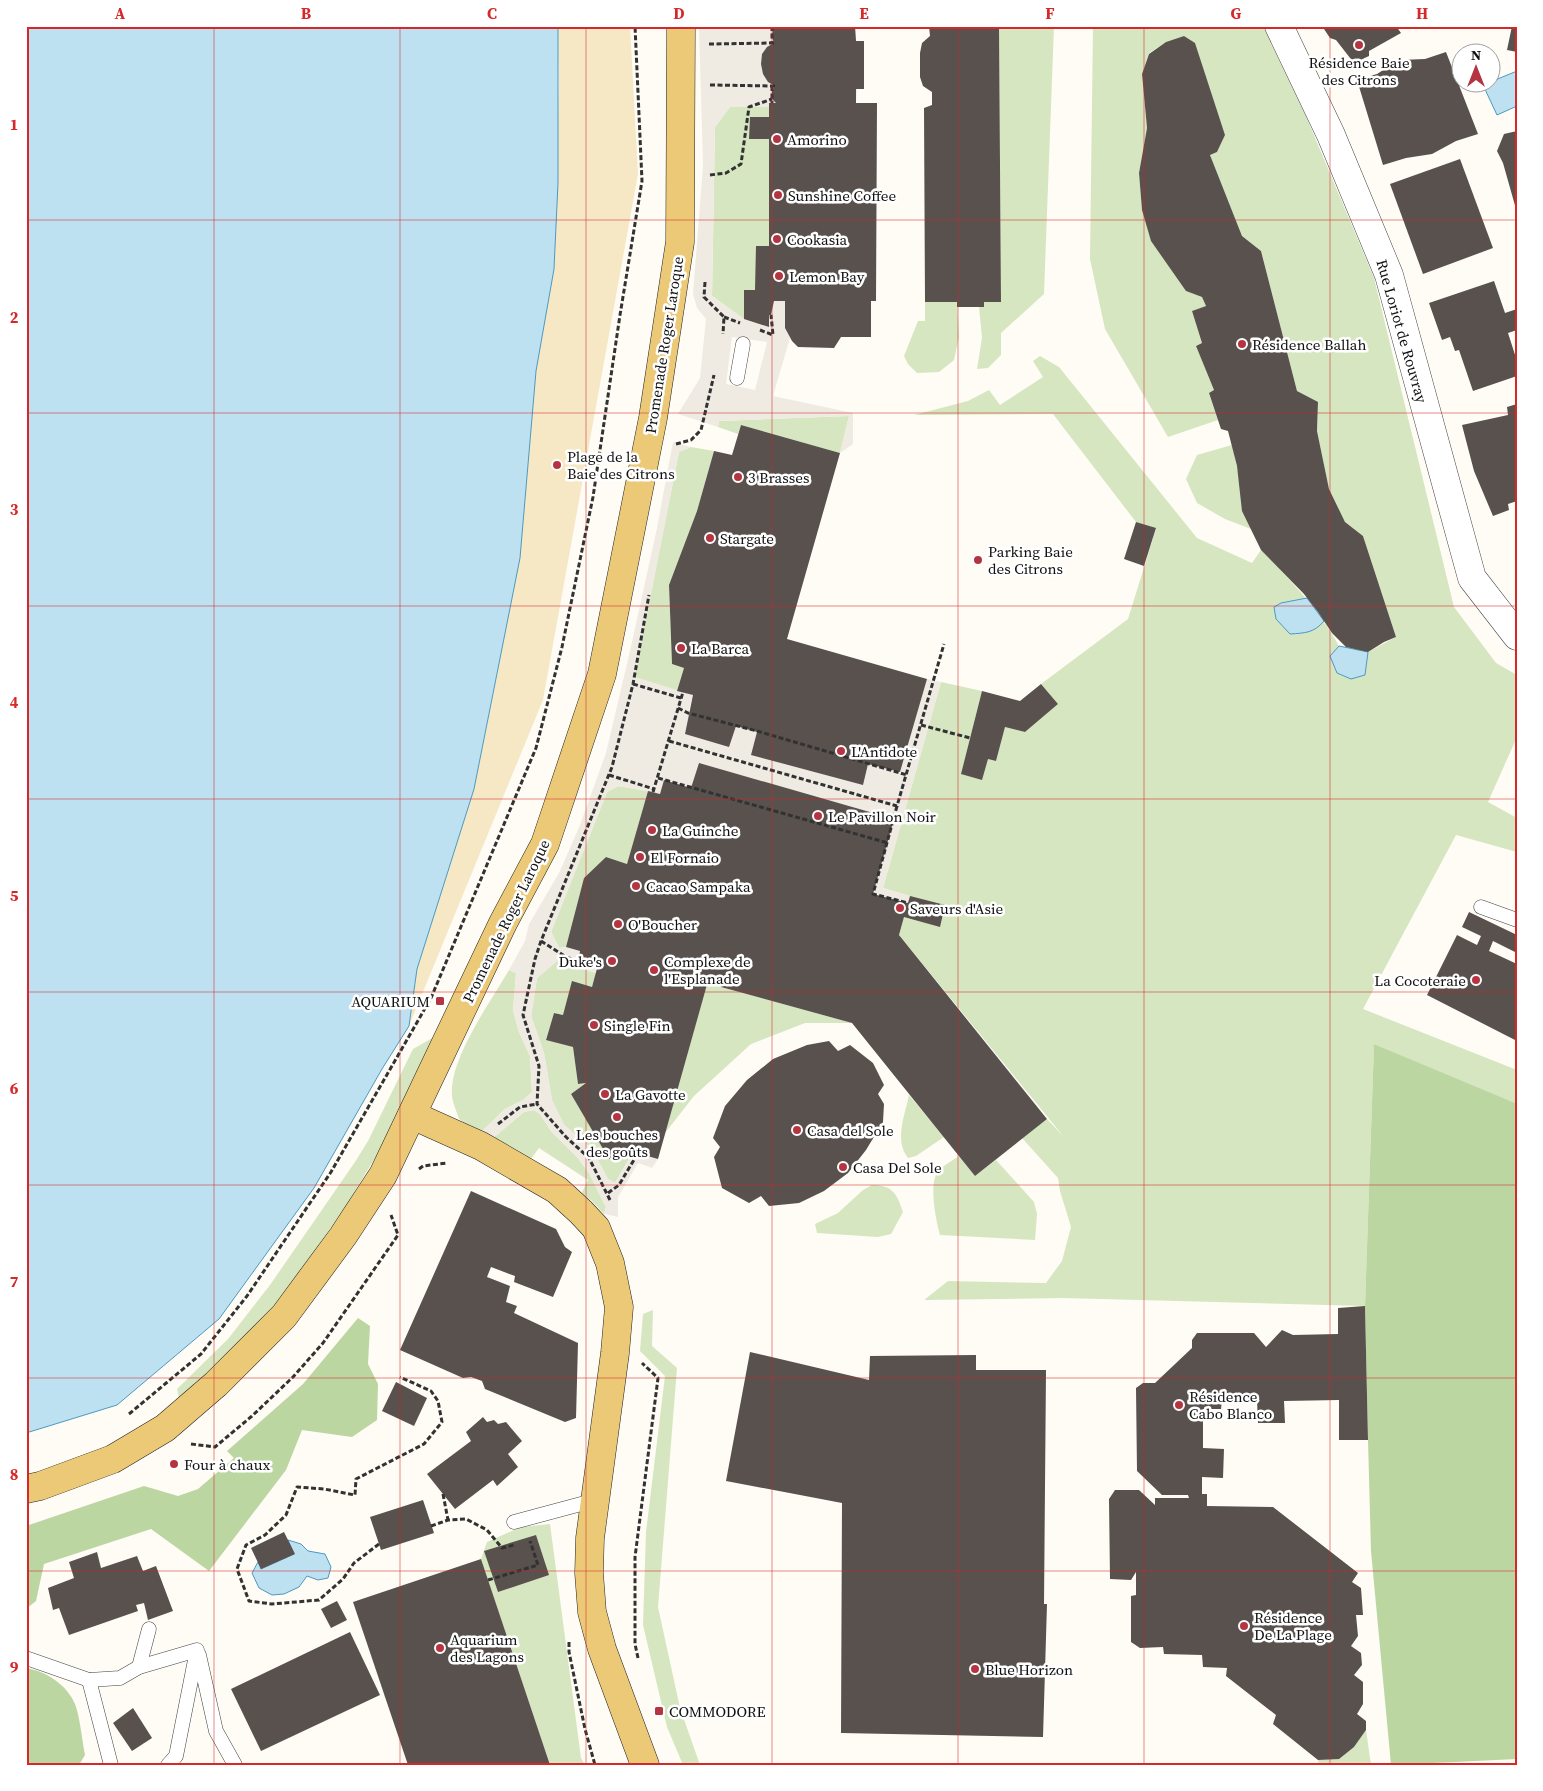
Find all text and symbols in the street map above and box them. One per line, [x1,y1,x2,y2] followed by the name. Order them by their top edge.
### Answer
[115,2,126,24] text: A
[301,2,312,24] text: B
[487,2,497,24] text: C
[673,2,685,24] text: D
[859,2,869,24] text: E
[1045,2,1055,24] text: F
[1231,2,1242,24] text: G
[1416,2,1428,24] text: H
[1353,39,1365,51] marker: Résidence Baie des Citrons
[1450,42,1500,92] north arrow
[1471,45,1481,65] text: N
[1308,52,1410,90] place label: Résidence Baie des Citrons
[10,113,18,135] text: 1
[787,129,847,150] place label: Amorino
[771,133,783,145] marker: Amorino
[788,185,896,206] place label: Sunshine Coffee
[772,189,784,201] marker: Sunshine Coffee
[787,229,848,250] place label: Cookasia
[771,233,783,245] marker: Cookasia
[640,255,688,435] street label: Promenade Roger Laroque
[1371,257,1433,406] street label: Rue Loriot de Rouvray
[789,266,865,287] place label: Lemon Bay
[773,270,785,282] marker: Lemon Bay
[10,306,19,328] text: 2
[1252,334,1366,355] place label: Résidence Ballah
[1236,338,1248,350] marker: Résidence Ballah
[567,446,675,484] place label: Plage de la Baie des Citrons
[551,459,563,471] marker: Plage de la Baie des Citrons
[748,467,809,488] place label: 3 Brasses
[732,471,744,483] marker: 3 Brasses
[10,498,19,520] text: 3
[720,528,774,549] place label: Stargate
[704,532,716,544] marker: Stargate
[988,541,1073,579] place label: Parking Baie des Citrons
[972,554,984,566] marker: Parking Baie des Citrons
[691,638,750,659] place label: La Barca
[675,642,687,654] marker: La Barca
[10,691,19,713] text: 4
[851,741,918,762] place label: L'Antidote
[835,745,847,757] marker: L'Antidote
[828,806,937,827] place label: Le Pavillon Noir
[812,810,824,822] marker: Le Pavillon Noir
[662,820,739,841] place label: La Guinche
[646,824,658,836] marker: La Guinche
[457,836,555,1006] street label: Promenade Roger Laroque
[650,847,719,868] place label: El Fornaio
[634,851,646,863] marker: El Fornaio
[646,876,751,897] place label: Cacao Sampaka
[630,880,642,892] marker: Cacao Sampaka
[10,884,19,906] text: 5
[910,898,1004,919] place label: Saveurs d'Asie
[894,902,906,914] marker: Saveurs d'Asie
[628,914,698,935] place label: O'Boucher
[612,918,624,930] marker: O'Boucher
[559,951,602,972] place label: Duke's
[664,951,751,989] place label: Complexe de l'Esplanade
[606,955,618,967] marker: Duke's
[648,964,660,976] marker: Complexe de l'Esplanade
[1374,970,1466,991] place label: La Cocoteraie
[1470,974,1482,986] marker: La Cocoteraie
[351,991,430,1012] place label: AQUARIUM
[434,995,446,1007] marker: AQUARIUM
[604,1015,671,1036] place label: Single Fin
[588,1019,600,1031] marker: Single Fin
[10,1077,19,1099] text: 6
[615,1084,686,1105] place label: La Gavotte
[599,1088,611,1100] marker: La Gavotte
[611,1111,623,1123] marker: Les bouches des goûts
[807,1120,894,1141] place label: Casa del Sole
[576,1124,658,1162] place label: Les bouches des goûts
[791,1124,803,1136] marker: Casa del Sole
[853,1157,942,1178] place label: Casa Del Sole
[837,1161,849,1173] marker: Casa Del Sole
[10,1270,19,1292] text: 7
[1189,1386,1272,1424] place label: Résidence Cabo Blanco
[1173,1399,1185,1411] marker: Résidence Cabo Blanco
[184,1454,270,1475] place label: Four à chaux
[168,1458,180,1470] marker: Four à chaux
[10,1463,18,1485] text: 8
[1254,1607,1332,1645] place label: Résidence De La Plage
[1238,1620,1250,1632] marker: Résidence De La Plage
[450,1629,524,1667] place label: Aquarium des Lagons
[434,1642,446,1654] marker: Aquarium des Lagons
[10,1656,19,1678] text: 9
[985,1659,1073,1680] place label: Blue Horizon
[969,1663,981,1675] marker: Blue Horizon
[669,1701,766,1722] place label: COMMODORE
[653,1705,665,1717] marker: COMMODORE

